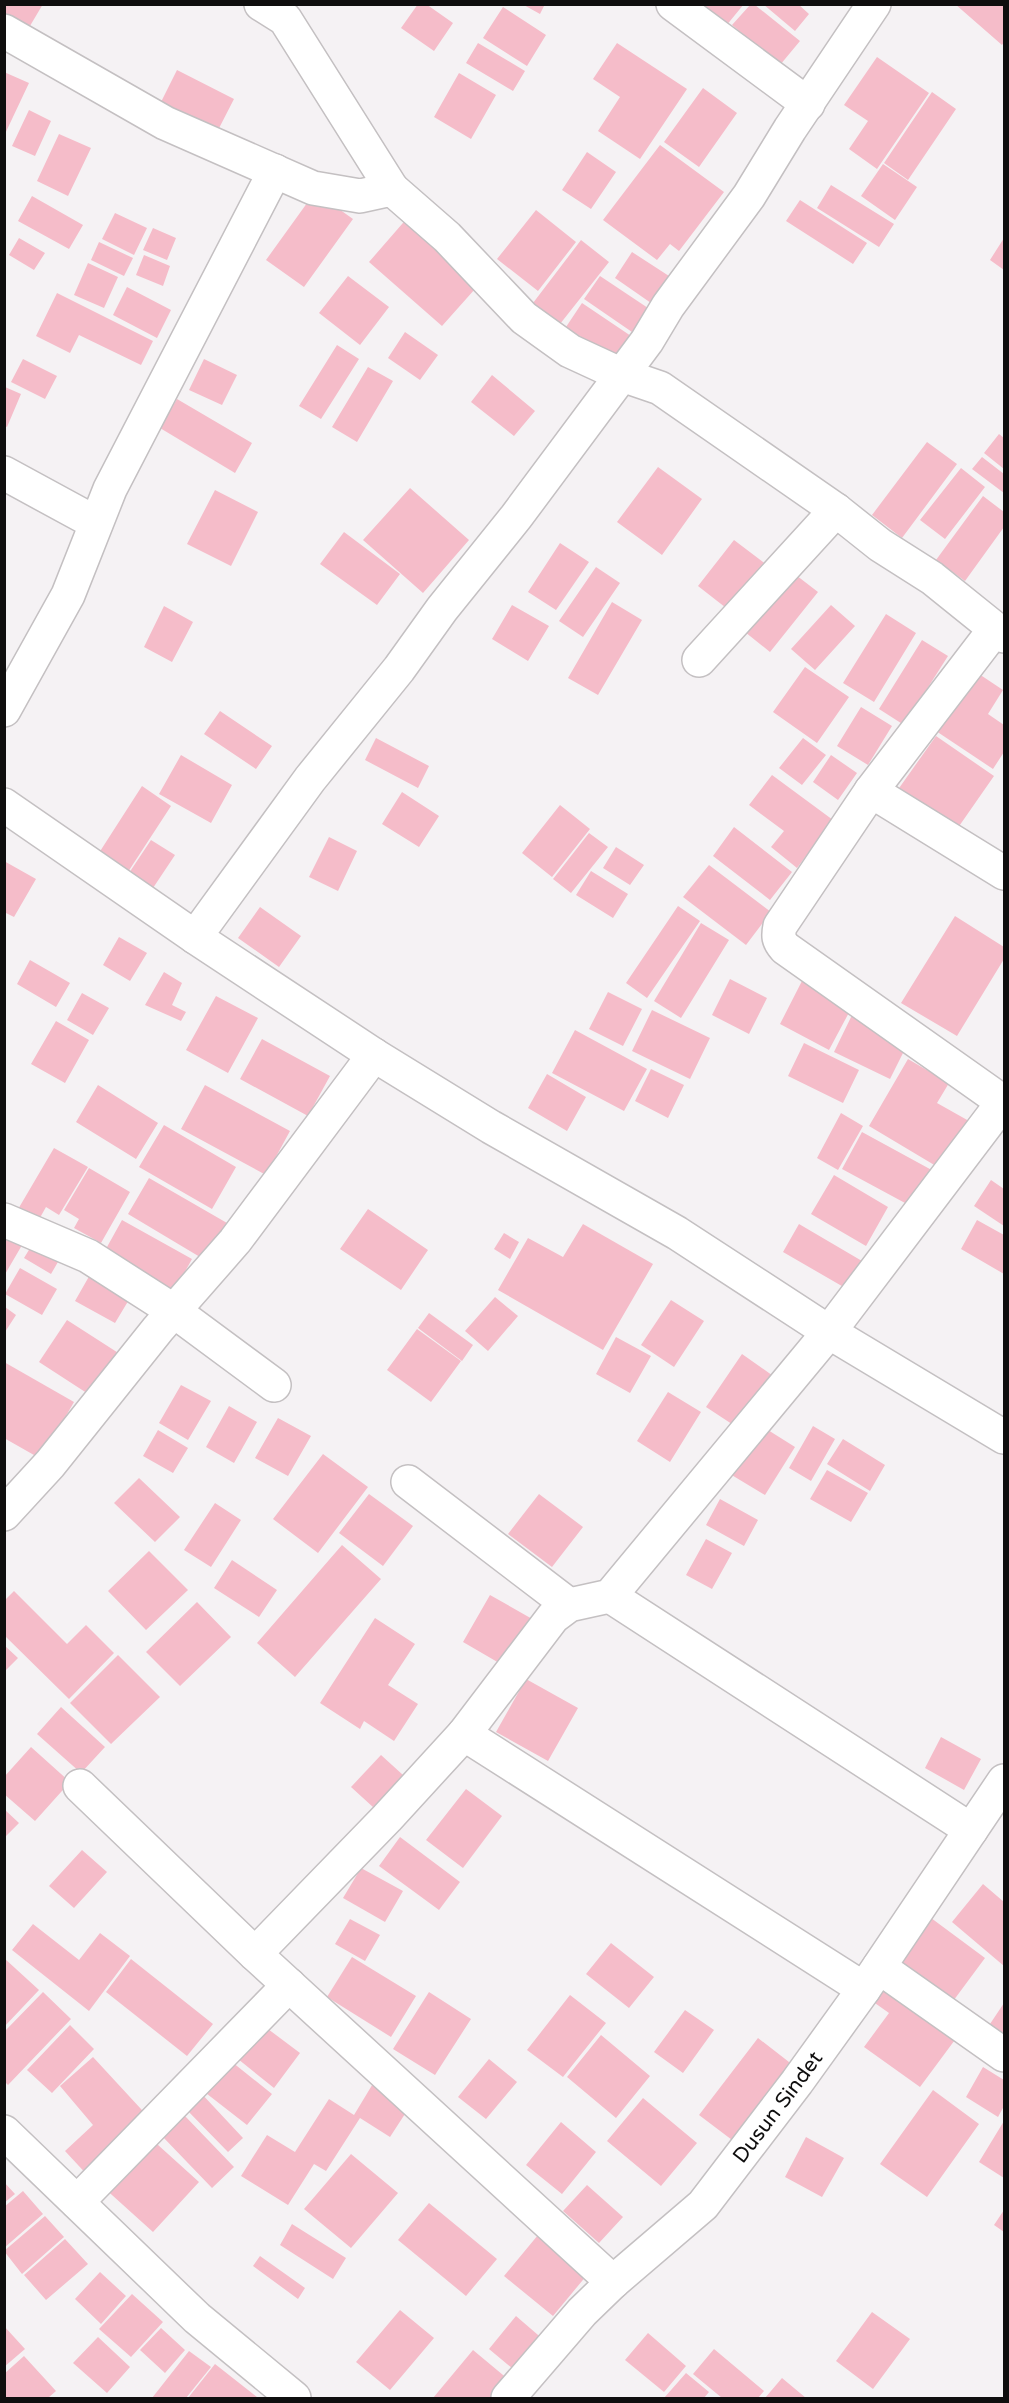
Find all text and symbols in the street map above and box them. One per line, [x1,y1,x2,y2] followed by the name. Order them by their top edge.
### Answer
[727,2046,828,2168] street label: Dusun Sindet

